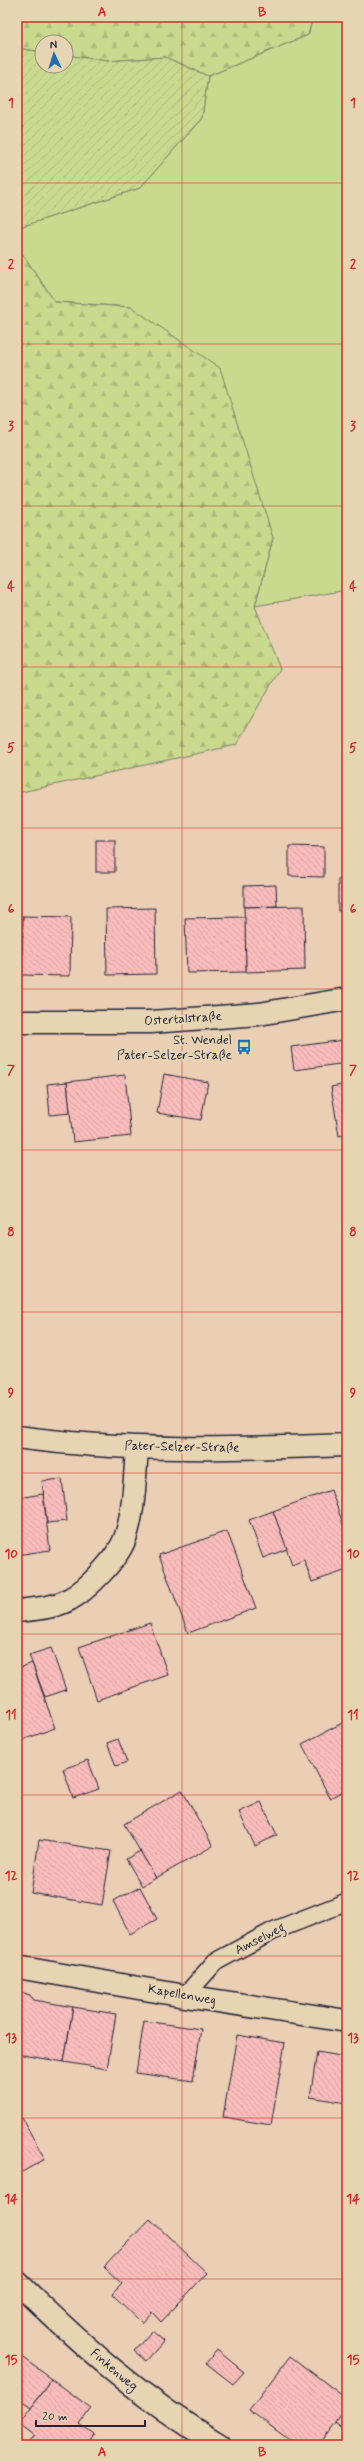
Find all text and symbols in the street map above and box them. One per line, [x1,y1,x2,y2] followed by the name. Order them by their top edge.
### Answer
[98,4,106,21] text: A
[258,4,267,21] text: B
[34,34,74,74] north arrow
[49,38,58,52] text: N
[8,95,14,112] text: 1
[350,95,356,112] text: 1
[8,256,15,273] text: 2
[350,256,357,273] text: 2
[8,418,14,435] text: 3
[350,418,356,435] text: 3
[7,579,15,596] text: 4
[349,579,357,596] text: 4
[7,740,15,757] text: 5
[349,740,357,757] text: 5
[8,901,15,918] text: 6
[350,901,357,918] text: 6
[144,1008,222,1030] street label: Ostertalstraße
[117,1032,232,1064] place label: St. Wendel Pater-Selzer-Straße
[235,1038,253,1056] bus stop icon: St. Wendel Pater-Selzer-Straße
[7,1062,15,1079] text: 7
[349,1062,357,1079] text: 7
[7,1224,15,1241] text: 8
[349,1224,357,1241] text: 8
[8,1385,15,1402] text: 9
[350,1385,357,1402] text: 9
[124,1437,240,1457] street label: Pater-Selzer-Straße
[4,1546,18,1563] text: 10
[346,1546,360,1563] text: 10
[5,1707,17,1724] text: 11
[347,1707,359,1724] text: 11
[5,1868,17,1885] text: 12
[347,1868,359,1885] text: 12
[232,1919,289,1961] street label: Amselweg
[147,1981,217,2009] street label: Kapellenweg
[5,2030,17,2047] text: 13
[347,2030,359,2047] text: 13
[4,2191,18,2208] text: 14
[346,2191,360,2208] text: 14
[86,2345,142,2396] street label: Finkenweg
[5,2352,17,2369] text: 15
[347,2352,359,2369] text: 15
[36,2402,145,2428] scale bar
[42,2409,68,2425] text: 20 m
[98,2444,106,2461] text: A
[258,2444,267,2461] text: B

